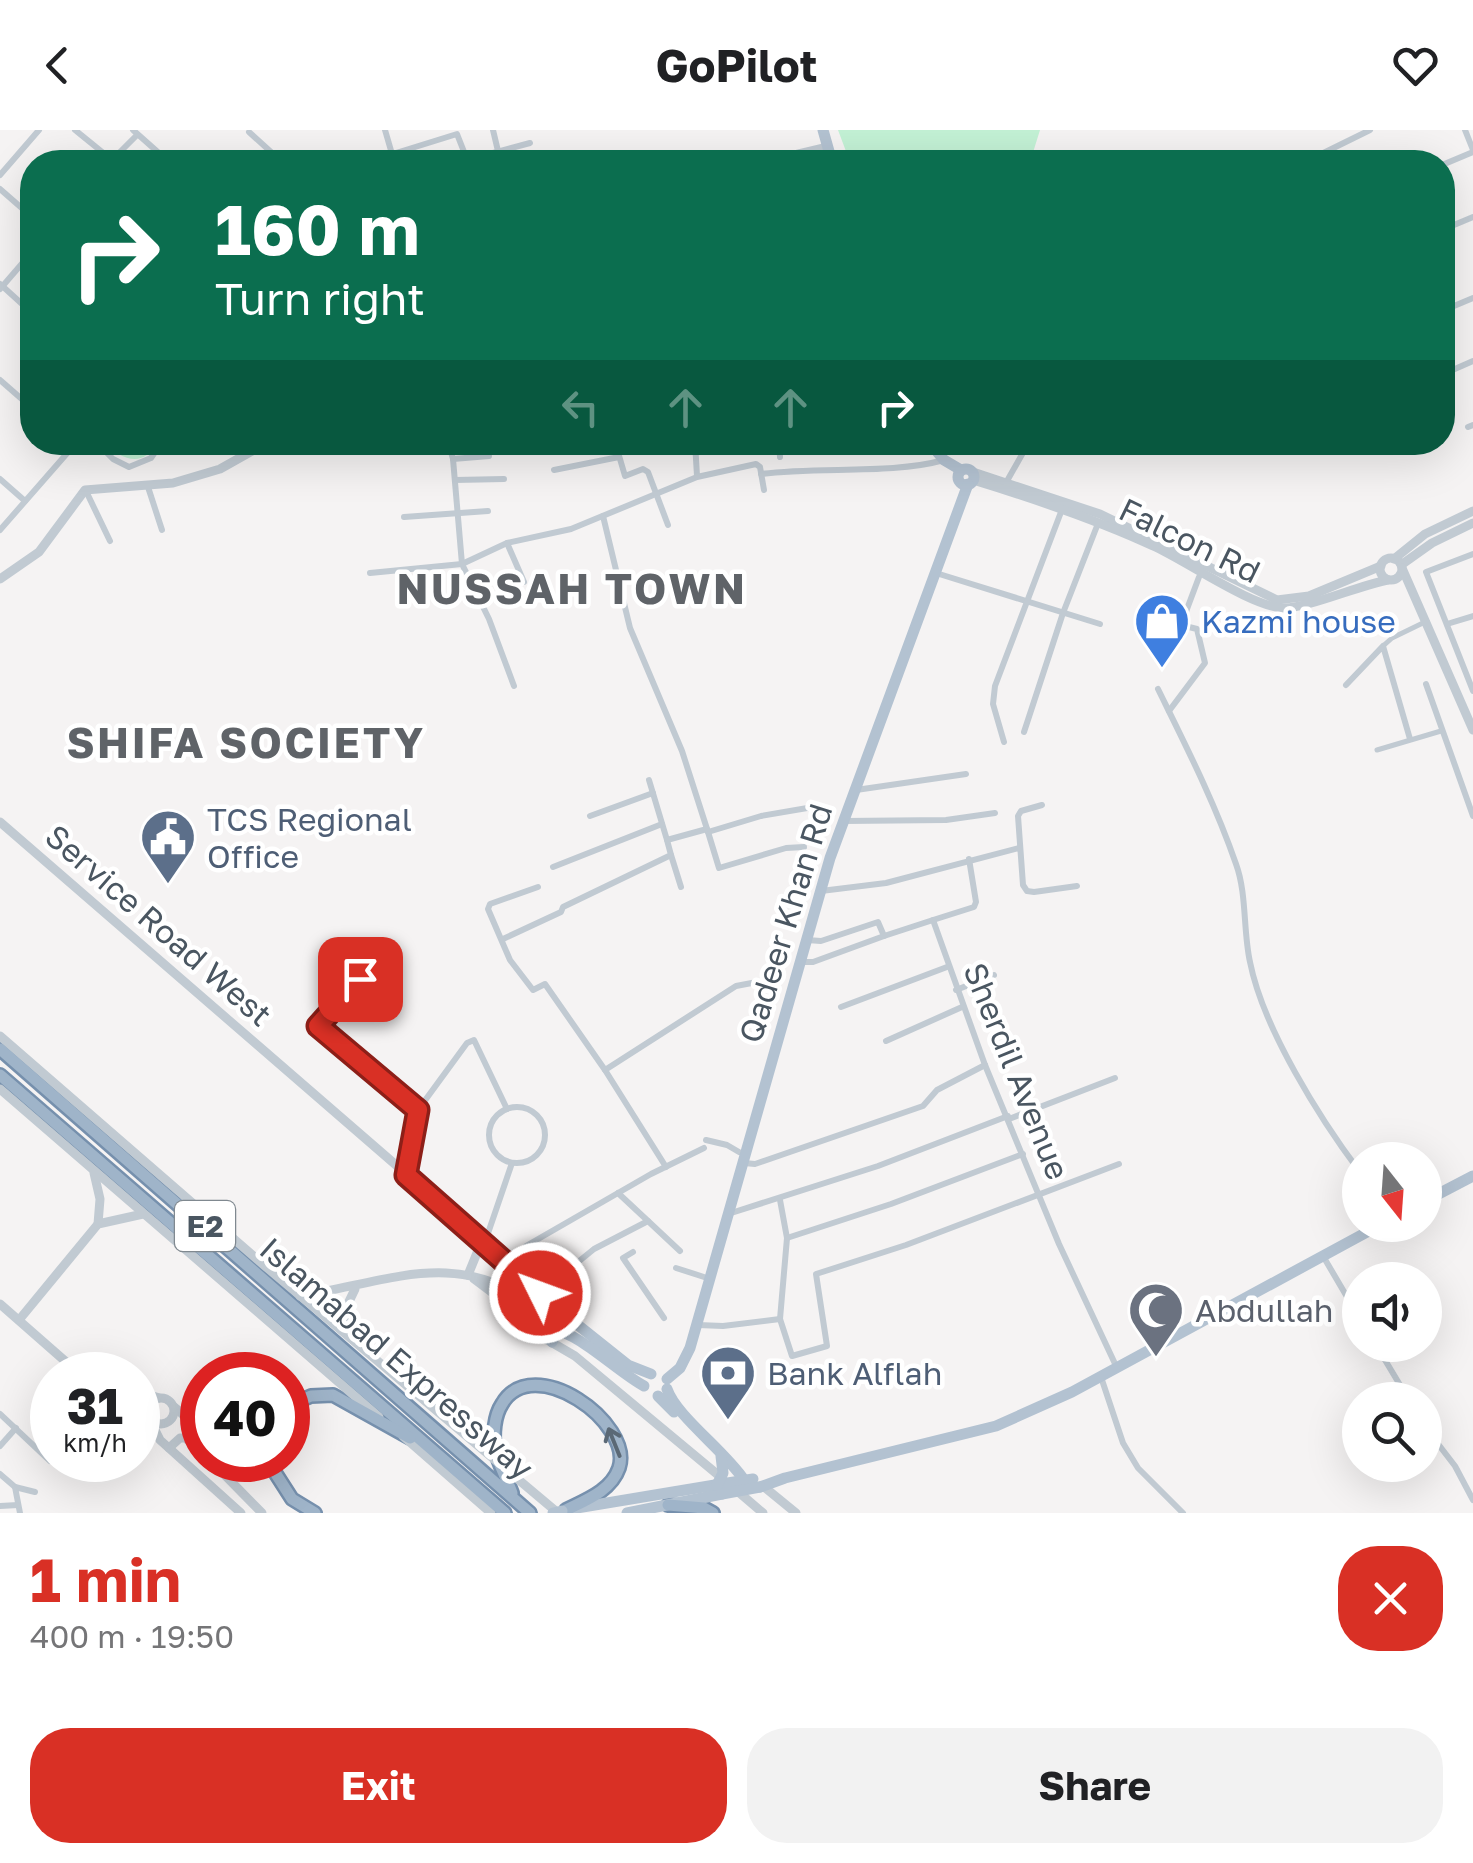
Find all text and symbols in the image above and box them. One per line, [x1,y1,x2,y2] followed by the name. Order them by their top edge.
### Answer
[30,38,85,93] icon: back
[655,38,818,92] text: GoPilot
[1388,38,1443,93] icon: heart
[215,186,420,270] text: 160 m
[50,190,180,320] icon: right
[215,271,425,325] text: Turn right
[553,380,608,435] icon: left
[658,380,713,435] icon: ahead
[763,380,818,435] icon: ahead
[868,380,923,435] icon: right
[1113,490,1267,590] street label: Falcon Rd
[397,563,747,613] district label: NUSSAH TOWN
[1132,591,1192,670] shop icon: Kazmi house
[1201,602,1396,640] place label: Kazmi house
[66,717,426,767] district label: SHIFA SOCIETY
[731,799,839,1047] street label: Qadeer Khan Rd
[207,800,412,875] place label: TCS Regional Office
[138,807,198,886] public building icon: TCS Regional Office
[38,816,280,1034] street label: Service Road West
[318,937,403,1022] pin
[333,952,388,1007] icon: arrive
[956,957,1078,1185] street label: Sherdil Avenue
[1342,1142,1442,1242] north arrow
[1342,1142,1442,1482] map controls
[175,1201,235,1251] road number: E2
[253,1229,541,1487] street label: Islamabad Expressway
[488,1241,592,1345] position arrow
[1342,1262,1442,1362] button: sound
[1126,1280,1186,1359] mosque icon: Abdullah
[1195,1291,1333,1329] place label: Abdullah
[698,1343,758,1422] bank icon: Bank Alflah
[180,1352,310,1482] speed limit sign: 40
[767,1354,942,1392] place label: Bank Alflah
[67,1375,123,1435] text: 31
[1342,1382,1442,1482] button: search
[63,1427,127,1458] text: km/h
[604,1427,622,1458] one-way arrow
[30,1543,181,1615] text: 1 min
[1338,1546,1443,1651] button: close
[30,1617,234,1655] text: 400 m · 19:50
[30,1728,727,1843] button: Exit
[747,1728,1443,1843] button: Share

